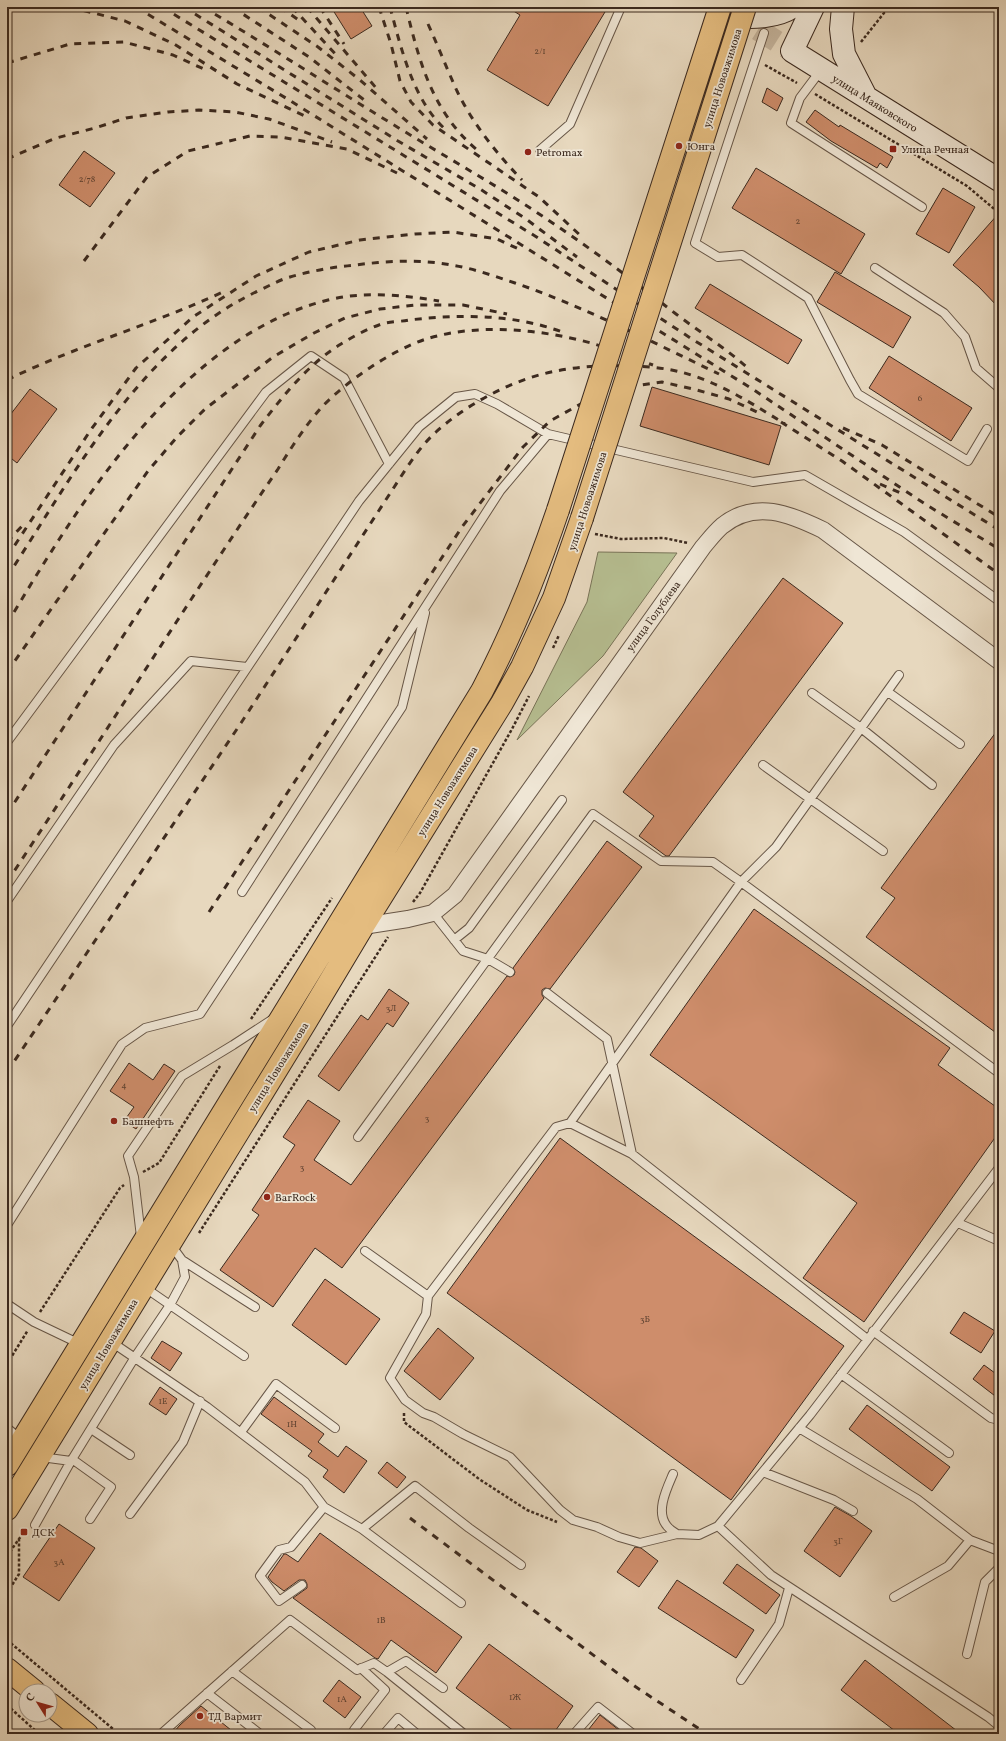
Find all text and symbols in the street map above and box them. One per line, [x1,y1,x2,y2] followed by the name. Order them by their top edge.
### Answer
[700,26,747,130] street label: улица Новоажимова
[534,45,546,58] house number: 2/1
[828,72,920,137] street label: улица Маяковского
[687,140,716,155] place label: Юнга
[674,141,684,151] marker: Юнга
[901,143,969,158] place label: Улица Речная
[888,144,898,154] marker: Улица Речная
[536,146,583,161] place label: Petromax
[523,147,533,157] marker: Petromax
[79,173,96,186] house number: 2/78
[796,215,801,228] house number: 2
[918,392,923,405] house number: 6
[565,449,612,553] street label: улица Новоажимова
[623,578,685,655] street label: улица Голублева
[414,743,482,840] street label: улица Новоажимова
[386,1002,396,1015] house number: 3Л
[245,1019,313,1116] street label: улица Новоажимова
[121,1079,127,1092] house number: 4
[425,1112,430,1125] house number: 3
[122,1115,174,1130] place label: Башнефть
[109,1116,119,1126] marker: Башнефть
[300,1161,305,1174] house number: 3
[275,1191,316,1206] place label: BarRock
[262,1192,272,1202] marker: BarRock
[76,1296,143,1393] street label: улица Новоажимова
[640,1313,651,1326] house number: 3Б
[159,1395,168,1408] house number: 1Е
[287,1418,297,1431] house number: 1Н
[32,1526,55,1541] place label: ДСК
[19,1527,29,1537] marker: ДСК
[833,1535,843,1548] house number: 3Г
[54,1556,65,1569] house number: 3А
[376,1614,386,1627] house number: 1В
[18,1683,58,1723] north arrow
[23,1691,39,1705] text: С
[509,1691,521,1704] house number: 1Ж
[337,1693,348,1706] house number: 1А
[208,1710,262,1725] place label: ТД Вармит
[195,1711,205,1721] marker: ТД Вармит

